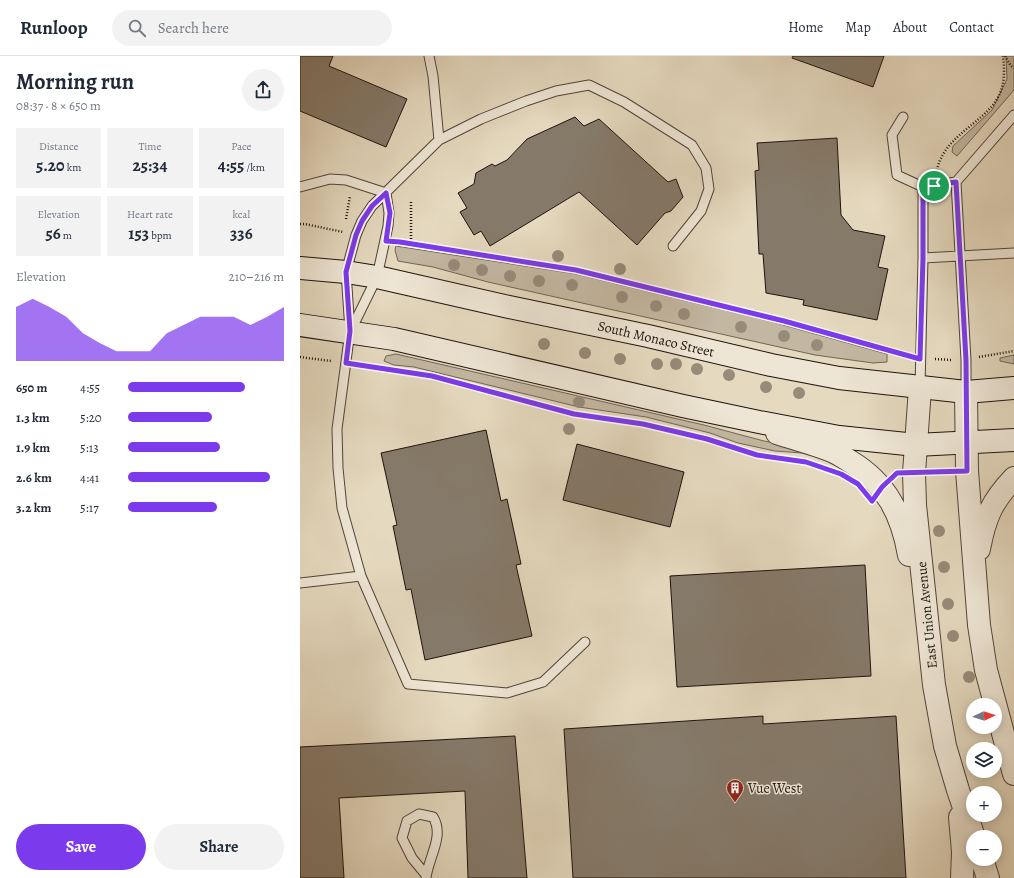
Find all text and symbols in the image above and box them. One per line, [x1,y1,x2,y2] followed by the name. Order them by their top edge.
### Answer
[112,10,392,46] search box
[20,15,88,41] text: Runloop
[126,17,148,39] icon: search
[158,18,229,38] text: Search here
[788,18,823,37] text: Home
[845,18,871,37] text: Map
[893,18,927,37] text: About
[949,18,994,37] text: Contact
[16,67,134,97] text: Morning run
[242,69,284,111] button: share
[16,97,101,114] text: 08:37 · 8 × 650 m
[39,139,78,154] text: Distance
[139,139,161,154] text: Time
[231,139,252,154] text: Pace
[36,154,65,177] text: 5.20
[133,154,167,177] text: 25:34
[218,154,244,177] text: 4:55
[65,160,81,175] text: km
[244,160,265,175] text: /km
[917,169,951,203] pin
[923,175,945,197] icon: arrive
[38,207,80,222] text: Elevation
[127,207,173,222] text: Heart rate
[233,207,250,222] text: kcal
[45,222,61,245] text: 56
[128,222,149,245] text: 153
[230,222,253,245] text: 336
[61,228,72,243] text: m
[149,228,172,243] text: bpm
[16,268,66,285] text: Elevation
[229,268,284,285] text: 210–216 m
[596,316,717,362] street label: South Monaco Street
[16,379,47,396] text: 650 m
[80,379,100,396] text: 4:55
[16,409,50,426] text: 1.3 km
[80,409,102,426] text: 5:20
[16,439,50,456] text: 1.9 km
[80,439,99,456] text: 5:13
[16,469,52,486] text: 2.6 km
[80,469,99,486] text: 4:41
[16,499,51,516] text: 3.2 km
[80,499,99,516] text: 5:17
[912,561,942,669] street label: East Union Avenue
[966,698,1002,734] north arrow
[966,698,1002,866] map controls
[966,742,1002,778] button: layers
[725,778,745,803] building icon: Vue West
[747,779,801,798] place label: Vue West
[966,786,1002,822] button: +
[16,824,146,870] button: Save
[154,824,284,870] button: Share
[966,830,1002,866] button: −

